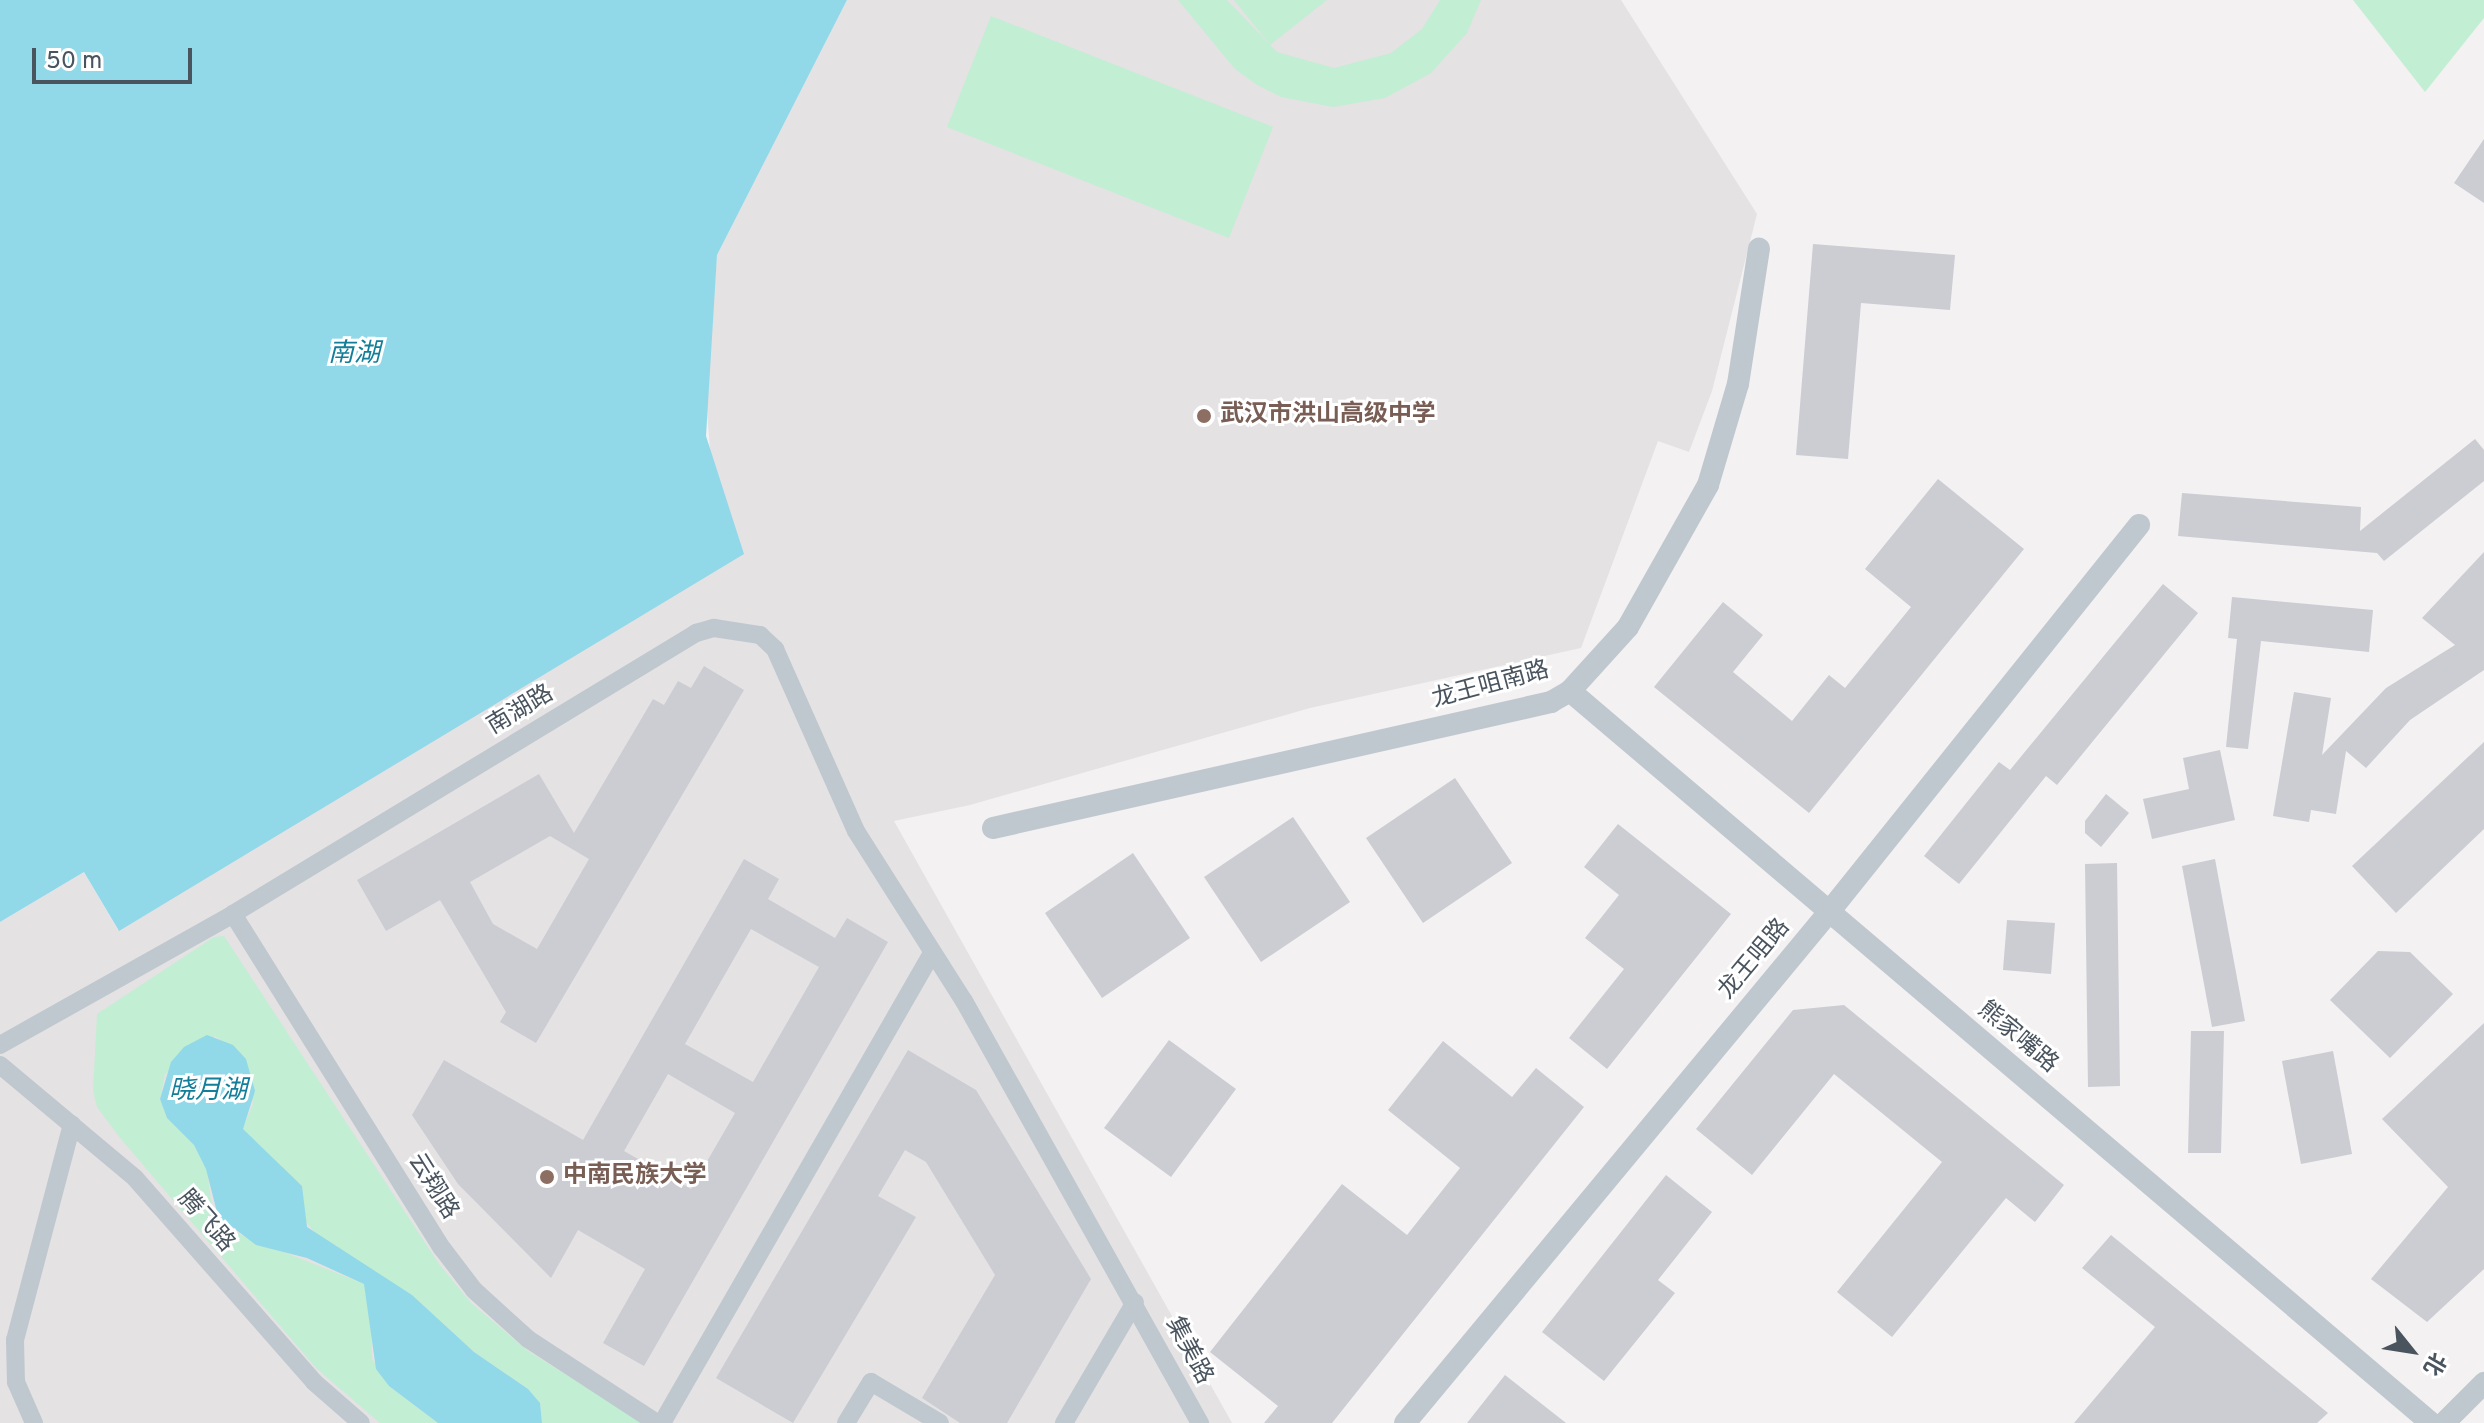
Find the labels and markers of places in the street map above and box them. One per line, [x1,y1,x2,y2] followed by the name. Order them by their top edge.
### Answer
[1220,402,1436,430] place label: 武汉市洪山高级中学
[1195,407,1213,425] marker: 武汉市洪山高级中学
[563,1163,707,1191] place label: 中南民族大学
[538,1168,556,1186] marker: 中南民族大学

